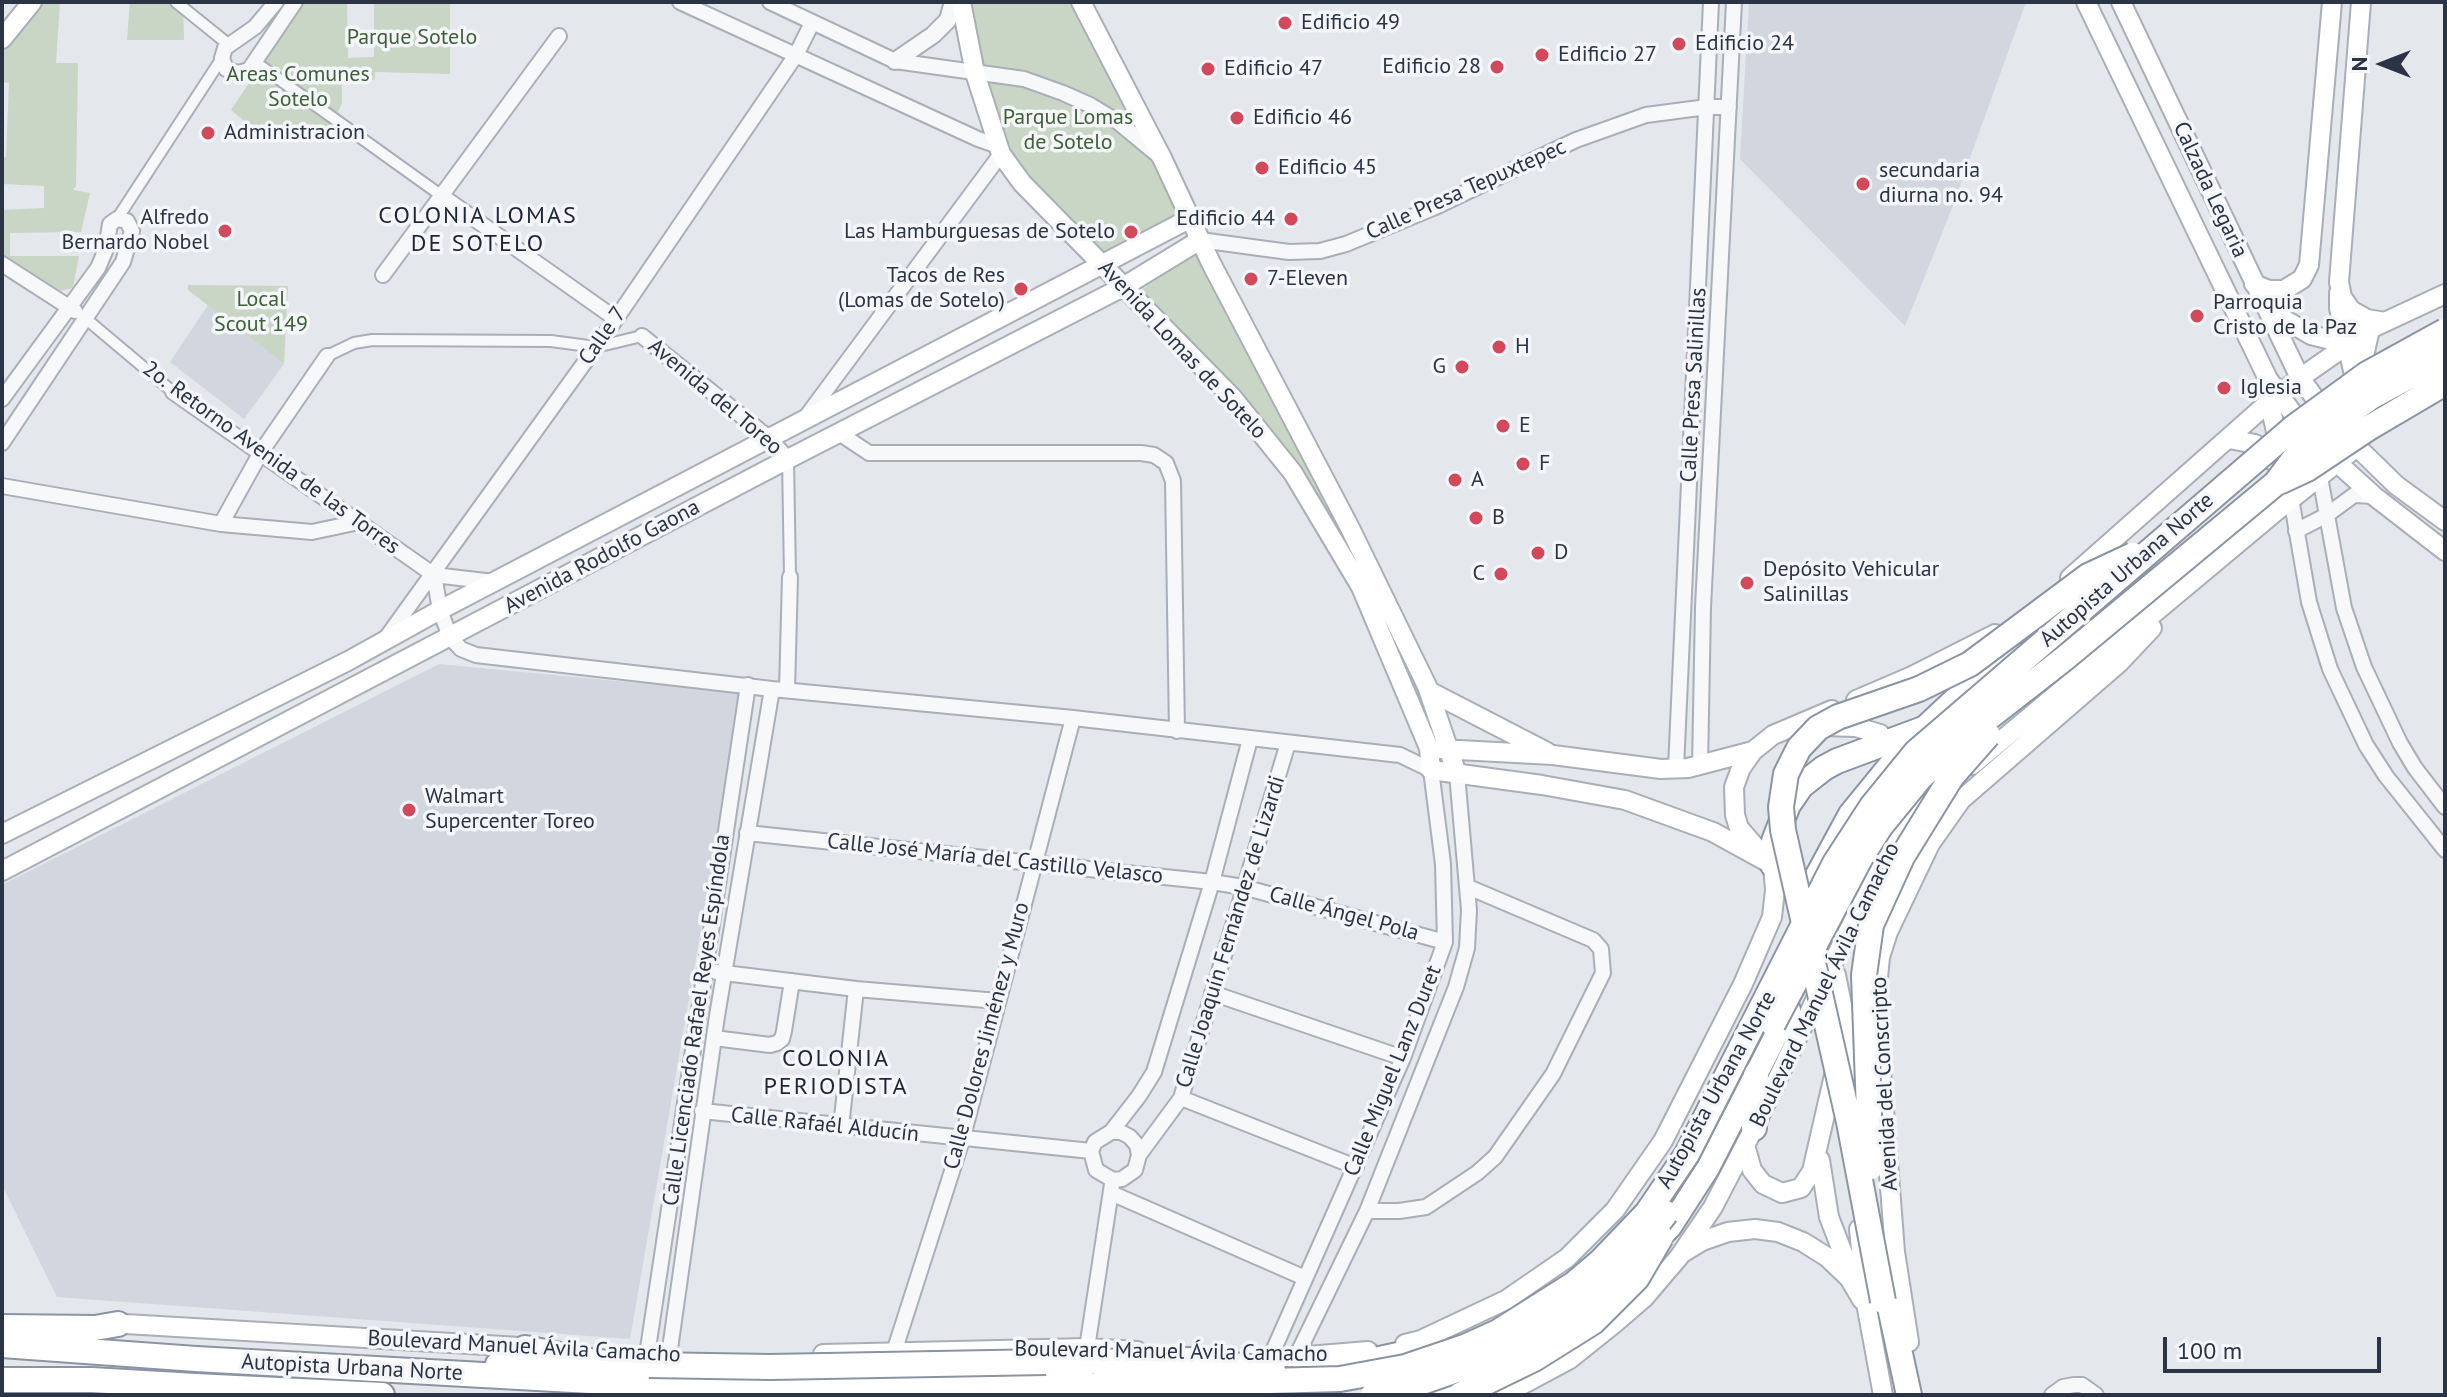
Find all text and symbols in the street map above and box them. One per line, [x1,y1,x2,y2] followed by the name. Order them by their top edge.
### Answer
[1301,10,1400,36] place label: Edificio 49
[1276,14,1294,32] marker: Edificio 49
[2343,24,2423,104] north arrow
[347,25,477,51] park label: Parque Sotelo
[1695,31,1794,57] place label: Edificio 24
[1670,35,1688,53] marker: Edificio 24
[1558,42,1657,68] place label: Edificio 27
[1533,46,1551,64] marker: Edificio 27
[1382,54,1481,80] place label: Edificio 28
[1224,56,1323,82] place label: Edificio 47
[2345,57,2373,71] text: N
[1488,58,1506,76] marker: Edificio 28
[1199,60,1217,78] marker: Edificio 47
[226,62,370,114] park label: Areas Comunes Sotelo
[1003,105,1133,156] park label: Parque Lomas de Sotelo
[1253,105,1352,131] place label: Edificio 46
[1228,109,1246,127] marker: Edificio 46
[2167,118,2253,262] street label: Calzada Legaria
[224,120,365,146] place label: Administracion
[199,124,217,142] marker: Administracion
[1362,134,1570,246] street label: Calle Presa Tepuxtepec
[1278,155,1377,181] place label: Edificio 45
[1879,158,2003,210] place label: secundaria diurna no. 94
[1253,159,1271,177] marker: Edificio 45
[1854,175,1872,193] marker: secundaria diurna no. 94
[378,202,578,258] district label: COLONIA LOMAS DE SOTELO
[61,205,209,256] place label: Alfredo Bernardo Nobel
[1176,206,1275,232] place label: Edificio 44
[1282,210,1300,228] marker: Edificio 44
[844,219,1115,245] place label: Las Hamburguesas de Sotelo
[216,222,234,240] marker: Alfredo Bernardo Nobel
[1122,223,1140,241] marker: Las Hamburguesas de Sotelo
[1092,255,1272,445] street label: Avenida Lomas de Sotelo
[838,263,1005,314] place label: Tacos de Res (Lomas de Sotelo)
[1267,266,1348,292] place label: 7-Eleven
[1242,270,1260,288] marker: 7-Eleven
[1012,280,1030,298] marker: Tacos de Res (Lomas de Sotelo)
[214,287,308,338] park label: Local Scout 149
[1676,287,1712,483] street label: Calle Presa Salinillas
[2213,290,2357,342] place label: Parroquia Cristo de la Paz
[574,302,632,370] street label: Calle 7
[2188,307,2206,325] marker: Parroquia Cristo de la Paz
[643,333,787,461] street label: Avenida del Toreo
[1515,334,1530,360] place label: H
[1490,338,1508,356] marker: H
[1433,354,1446,380] place label: G
[137,356,405,560] street label: 2o. Retorno Avenida de las Torres
[1453,358,1471,376] marker: G
[2240,375,2302,401] place label: Iglesia
[2215,379,2233,397] marker: Iglesia
[1519,413,1531,439] place label: E
[1494,417,1512,435] marker: E
[1539,451,1550,477] place label: F
[1514,455,1532,473] marker: F
[1471,467,1484,493] place label: A
[1446,471,1464,489] marker: A
[2035,487,2219,653] street label: Autopista Urbana Norte
[500,494,704,620] street label: Avenida Rodolfo Gaona
[1492,505,1505,531] place label: B
[1467,509,1485,527] marker: B
[1554,540,1568,566] place label: D
[1529,544,1547,562] marker: D
[1763,557,1939,608] place label: Depósito Vehicular Salinillas
[1472,561,1485,587] place label: C
[1492,565,1510,583] marker: C
[1738,574,1756,592] marker: Depósito Vehicular Salinillas
[1171,773,1291,1091] street label: Calle Joaquín Fernández de Lizardi
[425,784,595,836] place label: Walmart Supercenter Toreo
[400,801,418,819] marker: Walmart Supercenter Toreo
[826,828,1164,890] street label: Calle José María del Castillo Velasco
[658,832,736,1208] street label: Calle Licenciado Rafael Reyes Espíndola
[1744,838,1906,1132] street label: Boulevard Manuel Ávila Camacho
[1266,881,1422,947] street label: Calle Ángel Pola
[939,899,1035,1173] street label: Calle Dolores Jiménez y Muro
[1339,962,1447,1180] street label: Calle Miguel Lanz Duret
[1866,976,1904,1192] street label: Avenida del Conscripto
[1652,987,1782,1193] street label: Autopista Urbana Norte
[763,1045,909,1101] district label: COLONIA PERIODISTA
[730,1102,920,1148] street label: Calle Rafaél Alducín
[2167,1321,2385,1371] scale bar
[367,1326,681,1368] street label: Boulevard Manuel Ávila Camacho
[2177,1335,2242,1366] text: 100 m
[1014,1336,1328,1368] street label: Boulevard Manuel Ávila Camacho
[241,1349,463,1387] street label: Autopista Urbana Norte

